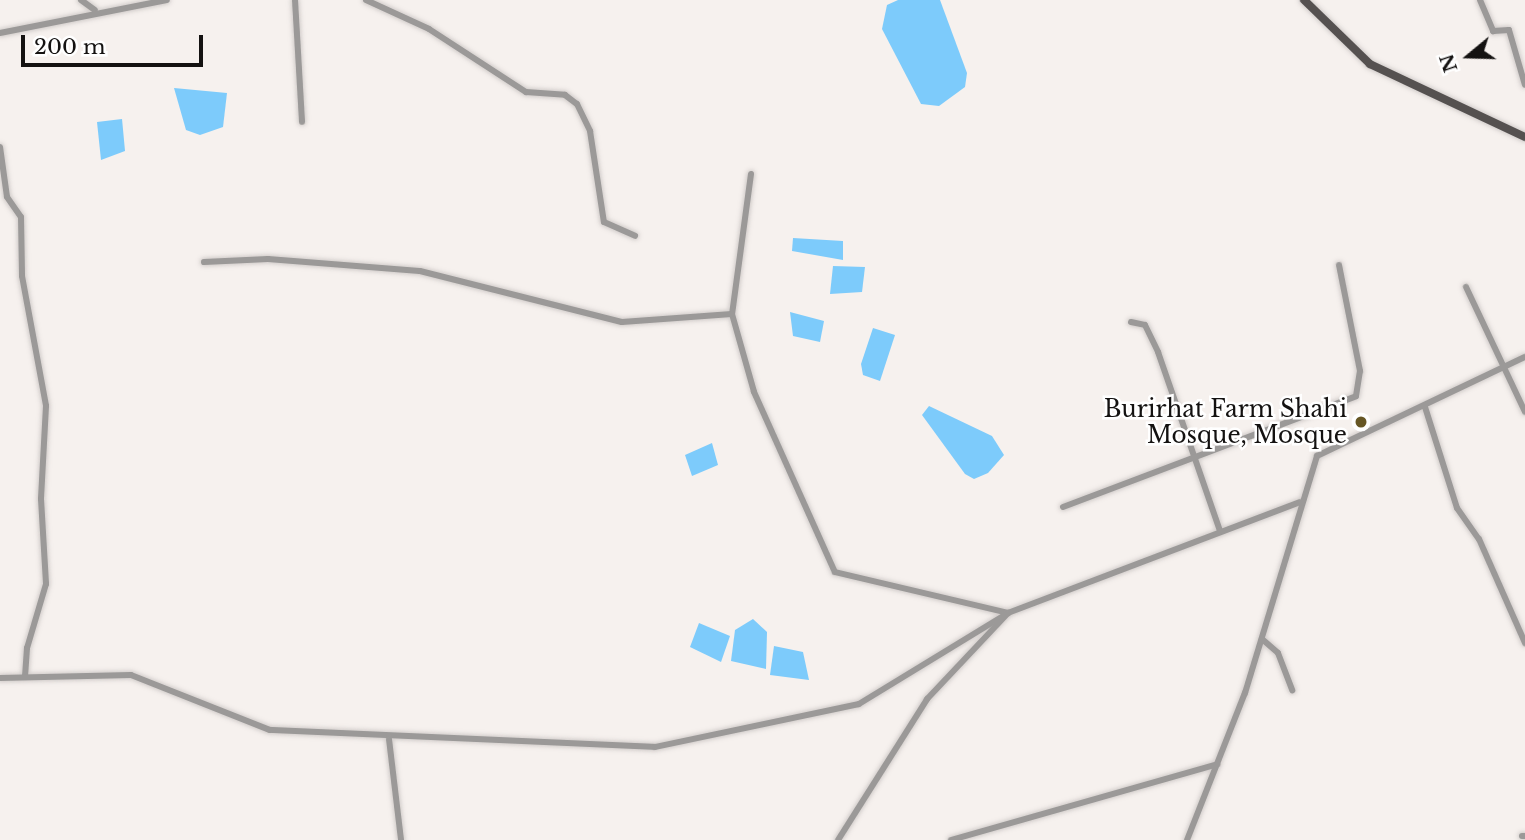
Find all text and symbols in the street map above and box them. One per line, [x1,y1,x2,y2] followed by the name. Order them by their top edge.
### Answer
[24,21,206,65] scale bar
[1434,21,1504,91] north arrow
[34,34,105,60] text: 200 m
[1435,51,1462,75] text: N
[1104,395,1347,449] place label: Burirhat Farm Shahi Mosque, Mosque
[1353,414,1369,430] marker: Burirhat Farm Shahi Mosque, Mosque

